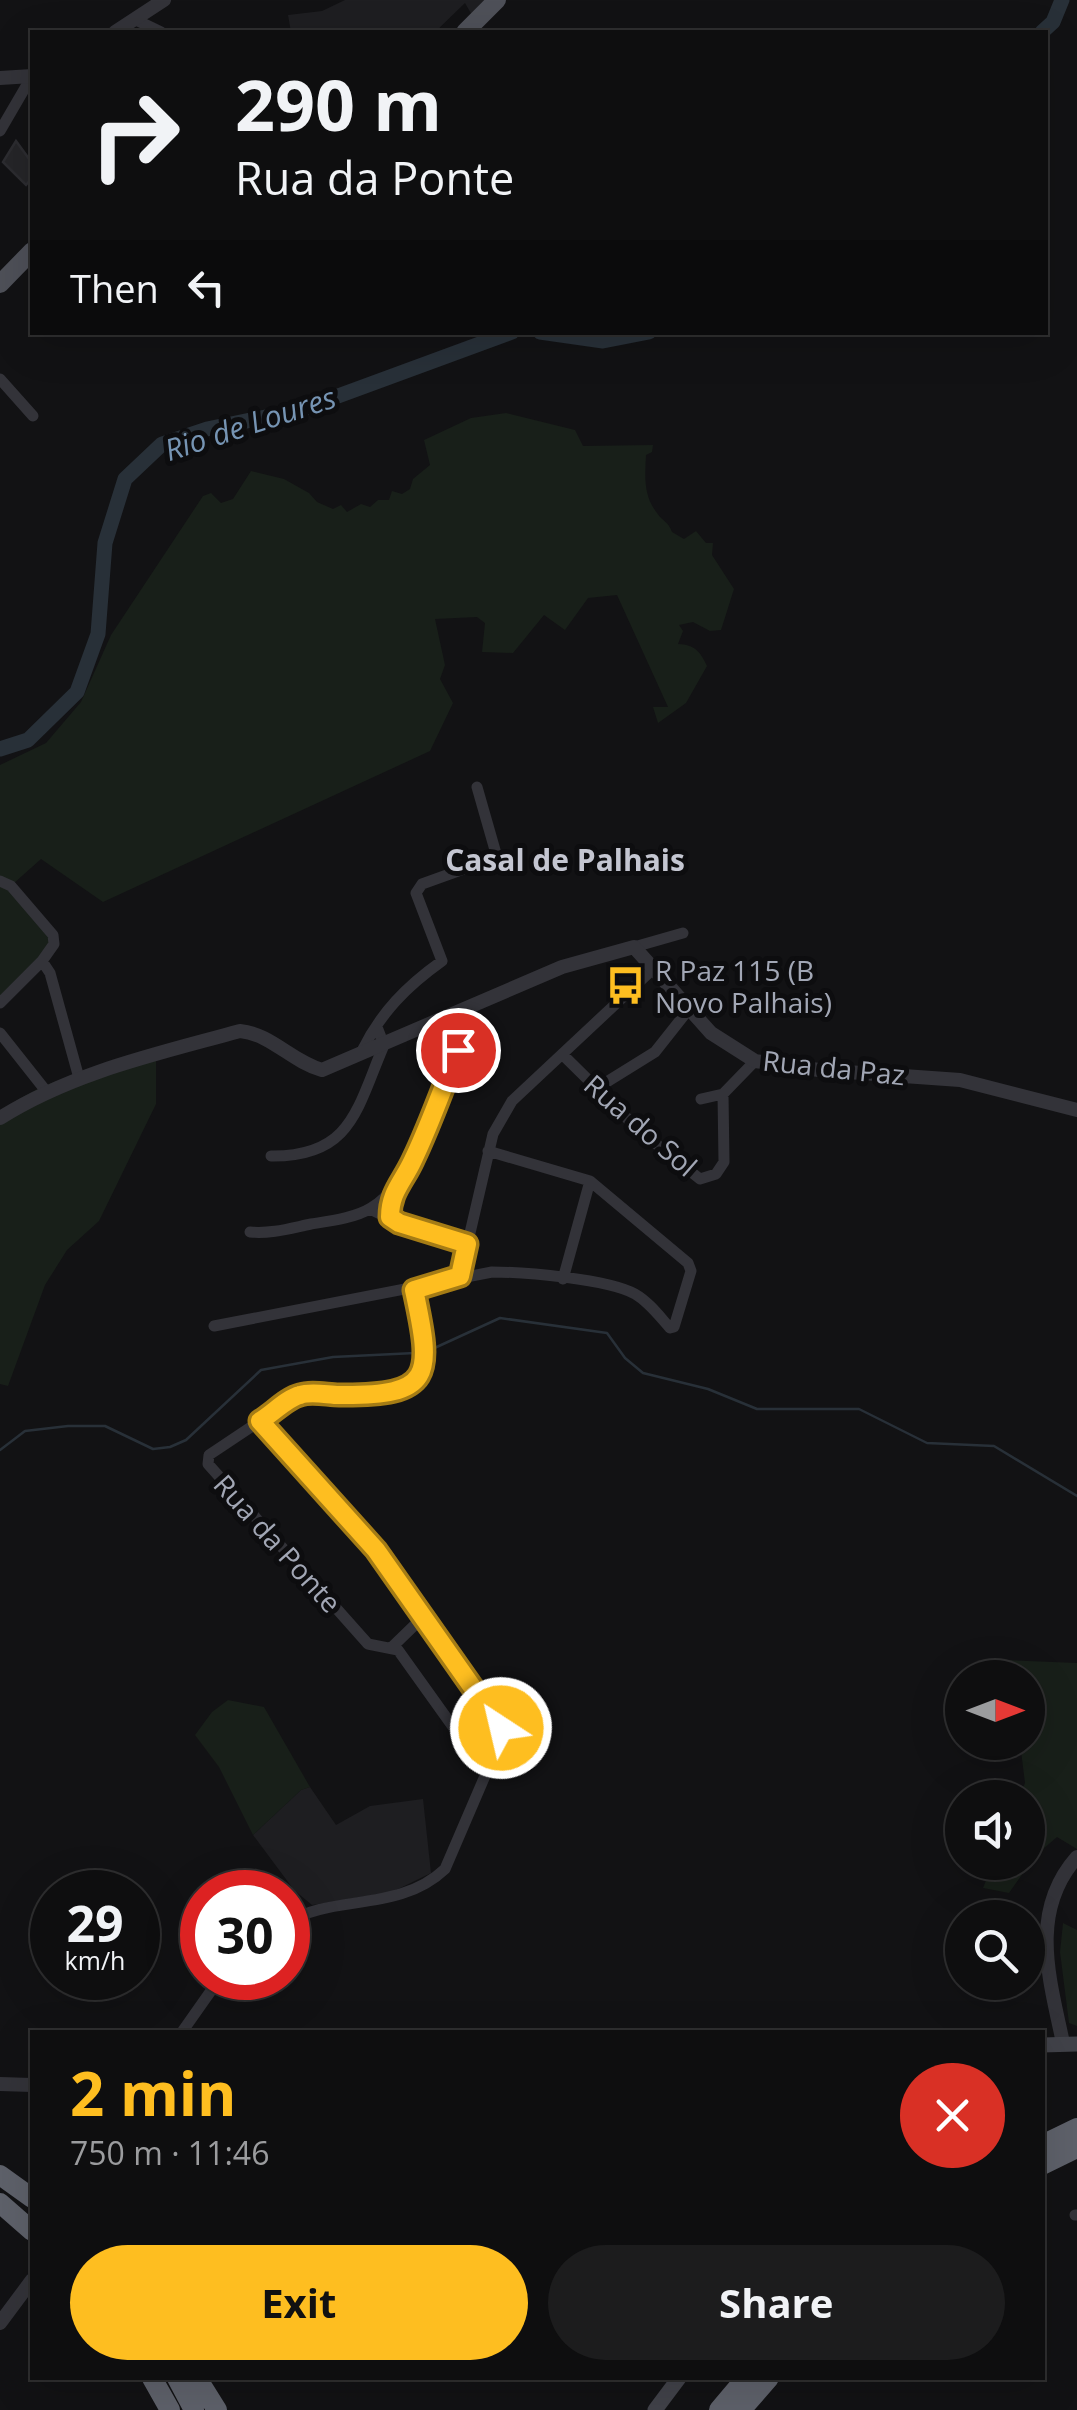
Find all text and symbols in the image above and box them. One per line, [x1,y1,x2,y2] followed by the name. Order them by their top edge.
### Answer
[235,56,442,152] text: 290 m
[70,70,200,200] icon: right
[235,147,514,208] text: Rua da Ponte
[179,260,234,315] icon: left
[70,262,159,314] text: Then
[159,376,341,470] water label: Rio de Loures
[445,839,685,880] district label: Casal de Palhais
[655,951,832,1021] place label: R Paz 115 (B Novo Palhais)
[604,965,646,1007] bus stop icon: R Paz 115 (B Novo Palhais)
[416,1008,501,1093] pin
[431,1023,486,1078] icon: arrive
[761,1041,907,1093] street label: Rua da Paz
[577,1065,705,1185] street label: Rua do Sol
[206,1466,350,1620] street label: Rua da Ponte
[945,1660,1045,1760] north arrow
[945,1660,1045,2000] map controls
[449,1676,553,1780] position arrow
[945,1780,1045,1880] button: sound
[180,1870,310,2000] speed limit sign: 30
[66,1889,124,1957] text: 29
[945,1900,1045,2000] button: search
[65,1943,125,1977] text: km/h
[70,2052,237,2134] text: 2 min
[900,2063,1005,2168] button: close
[70,2131,269,2174] text: 750 m · 11:46
[70,2245,528,2360] button: Exit
[548,2245,1005,2360] button: Share

